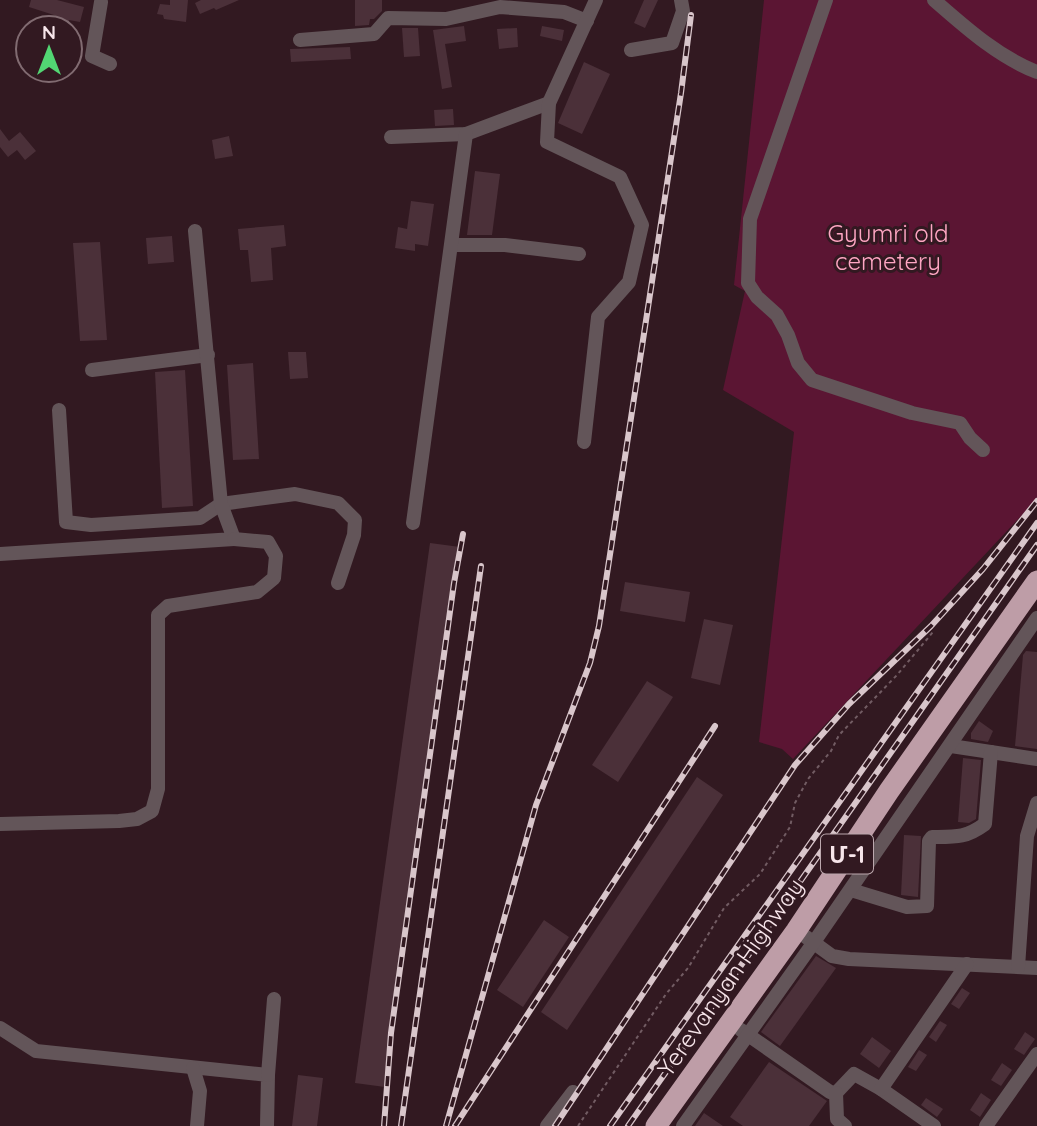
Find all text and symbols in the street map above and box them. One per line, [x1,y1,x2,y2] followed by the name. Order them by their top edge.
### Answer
[14,14,84,84] north arrow
[42,20,56,44] text: N
[827,218,949,276] park label: Gyumri old cemetery
[821,834,873,874] road number: Մ-1
[650,872,810,1082] street label: Yerevanyan Highway

